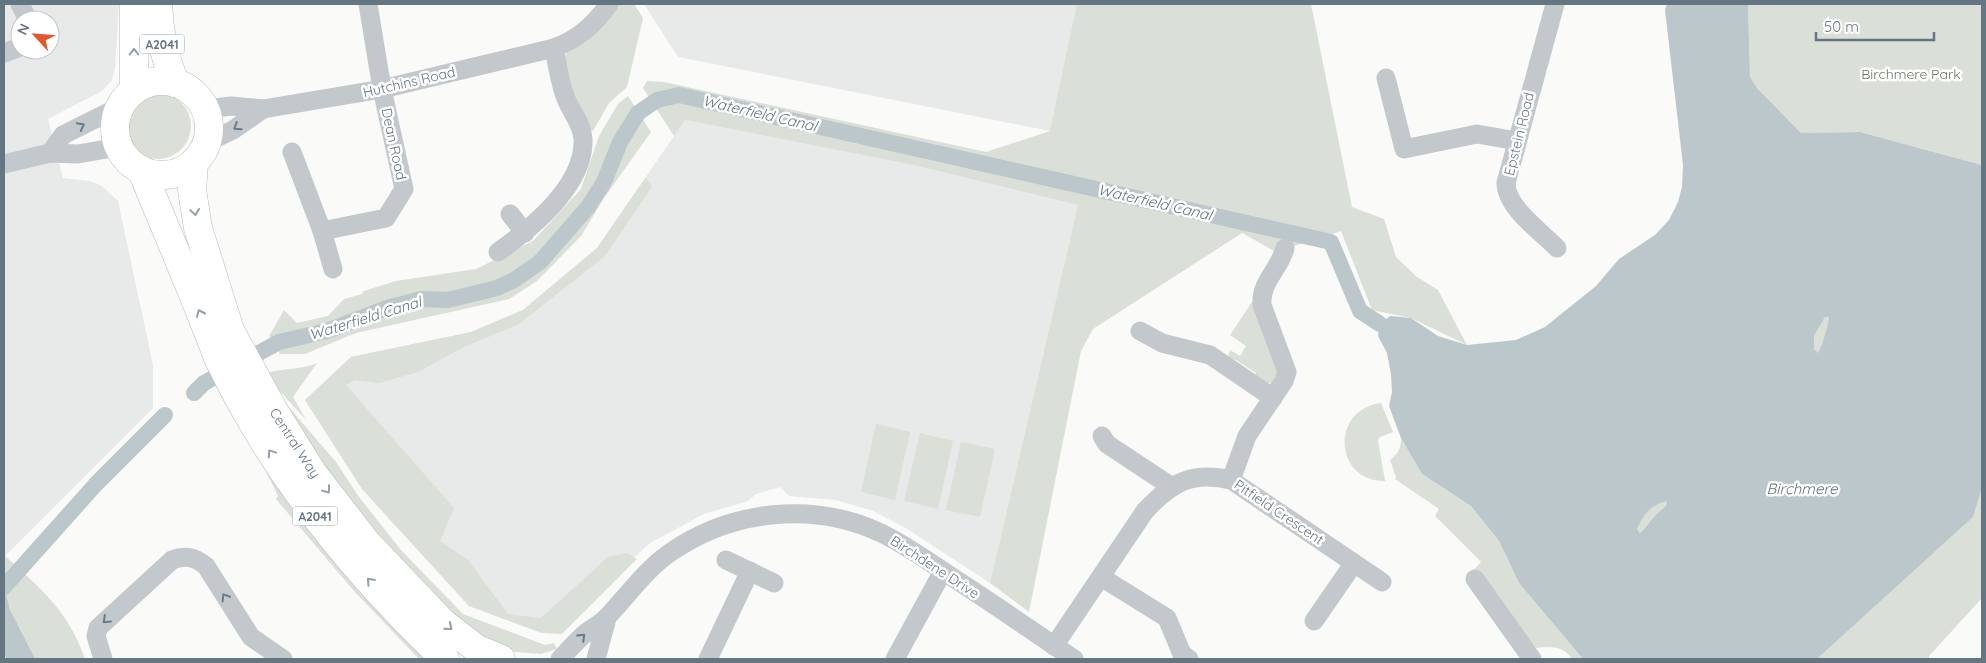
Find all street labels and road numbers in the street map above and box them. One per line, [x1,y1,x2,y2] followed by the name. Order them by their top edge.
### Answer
[140,34,184,54] road number: A2041
[361,63,457,101] street label: Hutchins Road
[1500,90,1538,178] street label: Epstein Road
[378,106,410,182] street label: Dean Road
[266,404,324,482] street label: Central Way
[1231,475,1327,549] street label: Pitfield Crescent
[292,506,338,526] road number: A2041
[887,532,983,602] street label: Birchdene Drive

